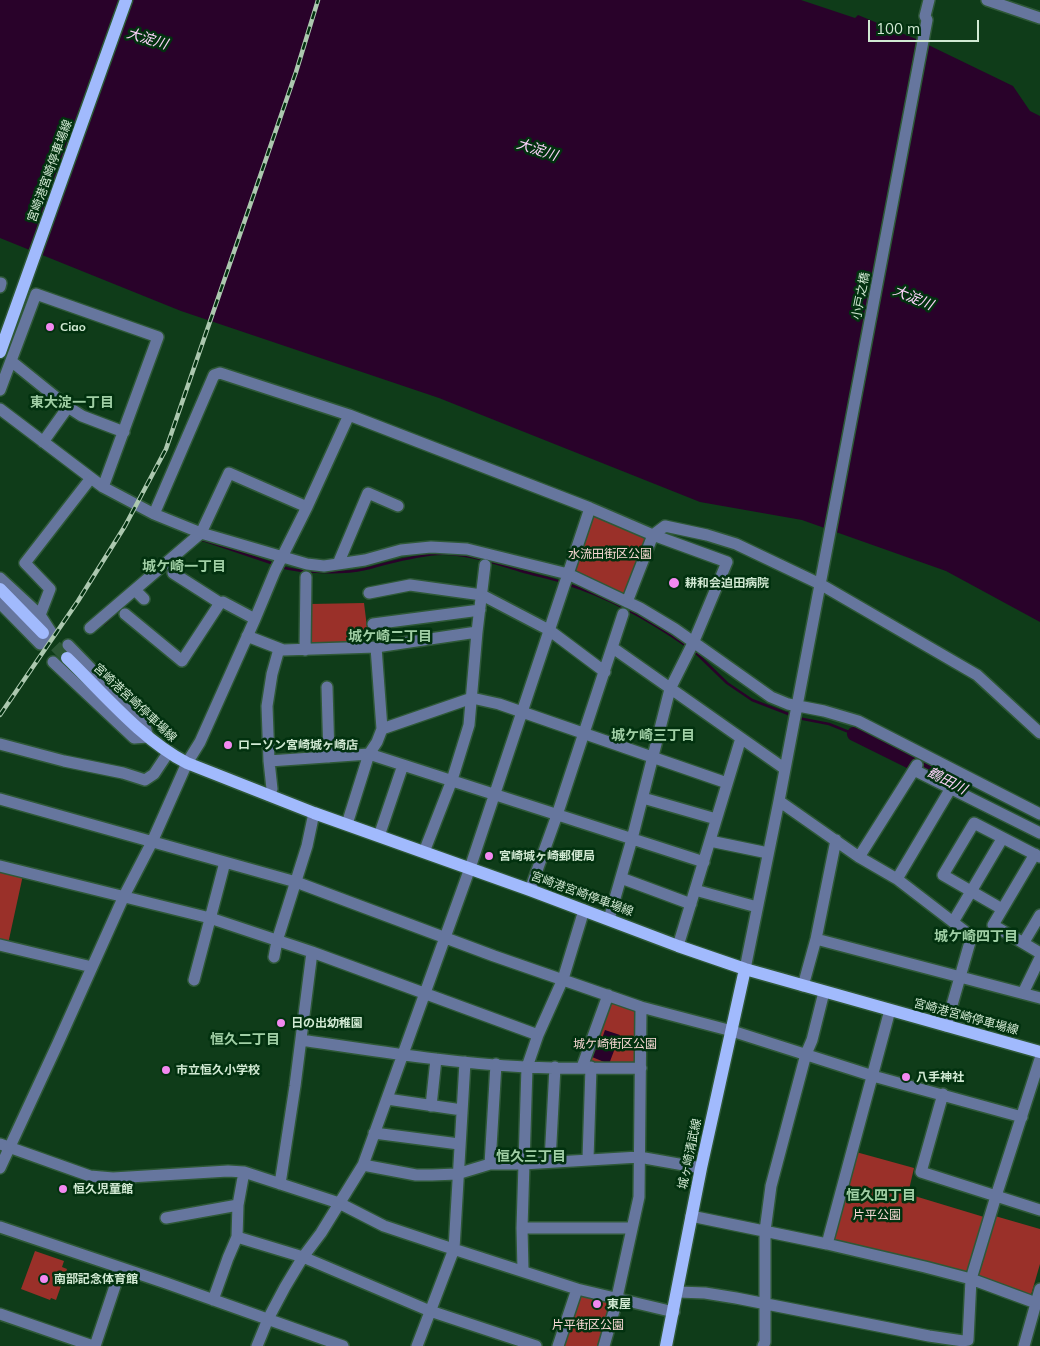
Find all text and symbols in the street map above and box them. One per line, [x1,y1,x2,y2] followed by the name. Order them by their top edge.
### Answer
[870,10,981,42] scale bar
[876,19,920,38] text: 100 m
[124,25,170,53] water label: 大淀川
[25,118,75,224] street label: 宮崎港宮崎停車場線
[514,136,560,164] water label: 大淀川
[849,271,873,321] street label: 小戸之橋
[890,282,936,314] water label: 大淀川
[60,320,86,334] place label: Ciao
[44,321,56,333] marker: Ciao
[30,395,114,411] district label: 東大淀一丁目
[568,547,652,561] park label: 水流田街区公園
[142,559,226,575] district label: 城ケ崎一丁目
[667,576,681,590] marker: 耕和会迫田病院
[685,576,769,590] place label: 耕和会迫田病院
[348,629,432,645] district label: 城ケ崎二丁目
[91,661,179,745] street label: 宮崎港宮崎停車場線
[611,728,695,744] district label: 城ケ崎三丁目
[238,738,358,752] place label: ローソン宮崎城ヶ崎店
[222,739,234,751] marker: ローソン宮崎城ヶ崎店
[924,764,970,798] water label: 鶴田川
[499,849,595,863] place label: 宮崎城ヶ崎郵便局
[483,850,495,862] marker: 宮崎城ヶ崎郵便局
[529,869,635,919] street label: 宮崎港宮崎停車場線
[934,929,1018,945] district label: 城ケ崎四丁目
[912,996,1020,1038] street label: 宮崎港宮崎停車場線
[291,1016,363,1030] place label: 日の出幼稚園
[275,1017,287,1029] marker: 日の出幼稚園
[210,1032,280,1048] district label: 恒久二丁目
[573,1037,657,1051] park label: 城ケ崎街区公園
[176,1063,260,1077] place label: 市立恒久小学校
[160,1064,172,1076] marker: 市立恒久小学校
[916,1070,964,1084] place label: 八手神社
[900,1071,912,1083] marker: 八手神社
[675,1117,705,1191] street label: 城ヶ崎清武線
[496,1149,566,1165] district label: 恒久三丁目
[73,1182,133,1196] place label: 恒久児童館
[57,1183,69,1195] marker: 恒久児童館
[846,1188,916,1204] district label: 恒久四丁目
[853,1208,901,1222] park label: 片平公園
[54,1272,138,1286] place label: 南部記念体育館
[38,1273,50,1285] marker: 南部記念体育館
[607,1297,631,1311] place label: 東屋
[591,1298,603,1310] marker: 東屋
[552,1318,624,1332] park label: 片平街区公園

